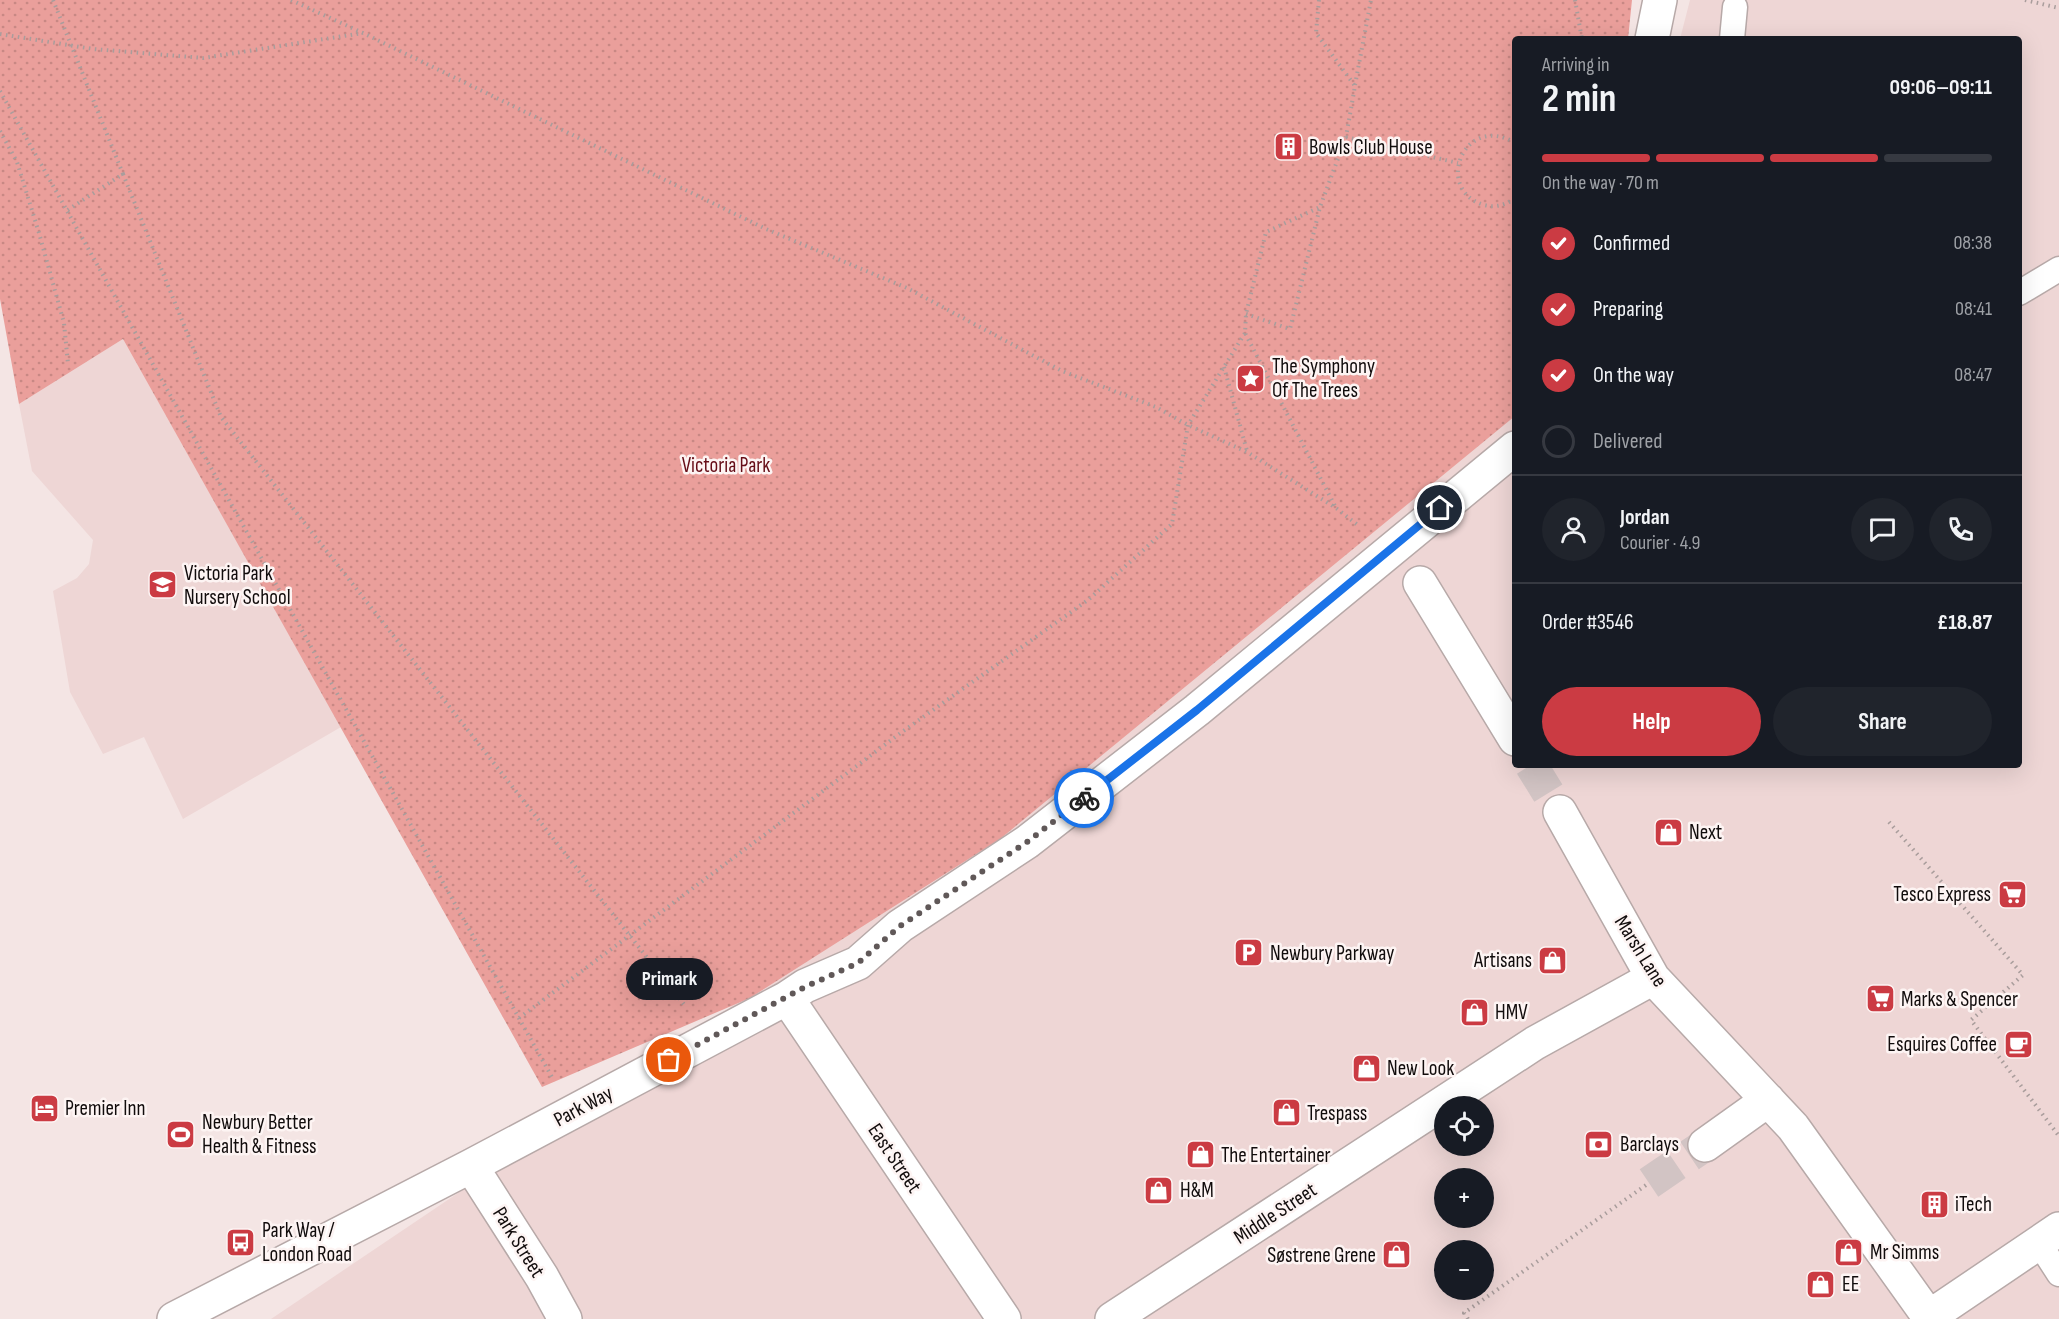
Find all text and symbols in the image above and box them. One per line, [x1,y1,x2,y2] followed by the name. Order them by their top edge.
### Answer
[1542,53,1610,77] text: Arriving in
[1890,74,1992,101] text: 09:06–09:11
[1542,76,1616,123] text: 2 min
[1272,131,1304,163] building icon: Bowls Club House
[1309,135,1433,160] place label: Bowls Club House
[1542,171,1659,195] text: On the way · 70 m
[1542,227,1575,260] icon: check
[1593,230,1670,257] text: Confirmed
[1953,231,1992,255] text: 08:38
[1542,293,1575,326] icon: check
[1593,296,1663,323] text: Preparing
[1955,297,1992,321] text: 08:41
[1272,354,1375,403] place label: The Symphony Of The Trees
[1542,359,1575,392] icon: check
[1235,362,1267,394] place icon: The Symphony Of The Trees
[1593,362,1674,389] text: On the way
[1954,363,1992,387] text: 08:47
[1593,428,1662,455] text: Delivered
[682,453,770,478] park label: Victoria Park
[1414,482,1465,533] pin
[1423,491,1456,524] icon: home
[1542,498,1605,561] button: person
[1851,498,1914,561] button: chat
[1929,498,1992,561] button: phone
[1620,504,1669,531] text: Jordan
[1620,531,1700,555] text: Courier · 4.9
[184,561,291,610] place label: Victoria Park Nursery School
[147,569,179,601] school or university icon: Victoria Park Nursery School
[1542,609,1634,636] text: Order #3546
[1937,609,1992,636] text: £18.87
[1542,687,1761,756] button: Help
[1773,687,1992,756] button: Share
[1054,768,1114,828] courier
[1068,782,1101,815] icon: bike
[1652,816,1684,848] shop icon: Next
[1689,820,1722,845] place label: Next
[1996,878,2028,910] supermarket icon: Tesco Express
[1893,882,1991,907] place label: Tesco Express
[1609,911,1672,992] street label: Marsh Lane
[1233,937,1265,969] parking icon: Newbury Parkway
[1270,941,1394,966] place label: Newbury Parkway
[1537,944,1569,976] shop icon: Artisans
[1473,948,1532,973] place label: Artisans
[626,958,712,1000] callout: Primark
[642,967,697,991] text: Primark
[1864,983,1896,1015] supermarket icon: Marks & Spencer
[1901,987,2018,1012] place label: Marks & Spencer
[1458,996,1490,1028] shop icon: HMV
[1495,1000,1528,1025] place label: HMV
[2002,1028,2034,1060] cafe icon: Esquires Coffee
[1887,1032,1997,1057] place label: Esquires Coffee
[643,1034,694,1085] pin
[652,1043,685,1076] icon: bag
[1350,1052,1382,1084] shop icon: New Look
[1387,1056,1454,1081] place label: New Look
[549,1081,617,1132] street label: Park Way
[28,1092,60,1124] hotel icon: Premier Inn
[65,1096,145,1121] place label: Premier Inn
[1434,1096,1494,1300] map controls
[1434,1096,1494,1156] button: locate
[1270,1097,1302,1129] shop icon: Trespass
[1307,1101,1367,1126] place label: Trespass
[202,1110,317,1159] place label: Newbury Better Health & Fitness
[165,1118,197,1150] sports icon: Newbury Better Health & Fitness
[862,1119,927,1198] street label: East Street
[1583,1128,1615,1160] bank icon: Barclays
[1620,1132,1679,1157] place label: Barclays
[1184,1139,1216,1171] shop icon: The Entertainer
[1221,1143,1331,1168] place label: The Entertainer
[1434,1168,1494,1228] button: +
[1143,1174,1175,1206] shop icon: H&M
[1229,1177,1321,1249] street label: Middle Street
[1180,1178,1214,1203] place label: H&M
[1918,1188,1950,1220] building icon: iTech
[1955,1192,1992,1217] place label: iTech
[487,1202,550,1282] street label: Park Street
[262,1218,352,1267] place label: Park Way / London Road
[225,1226,257,1258] bus stop icon: Park Way / London Road
[1833,1236,1865,1268] shop icon: Mr Simms
[1381,1239,1413,1271] shop icon: Søstrene Grene
[1434,1240,1494,1300] button: −
[1870,1240,1939,1265] place label: Mr Simms
[1267,1243,1376,1268] place label: Søstrene Grene
[1805,1268,1837,1300] shop icon: EE
[1842,1272,1859,1297] place label: EE

